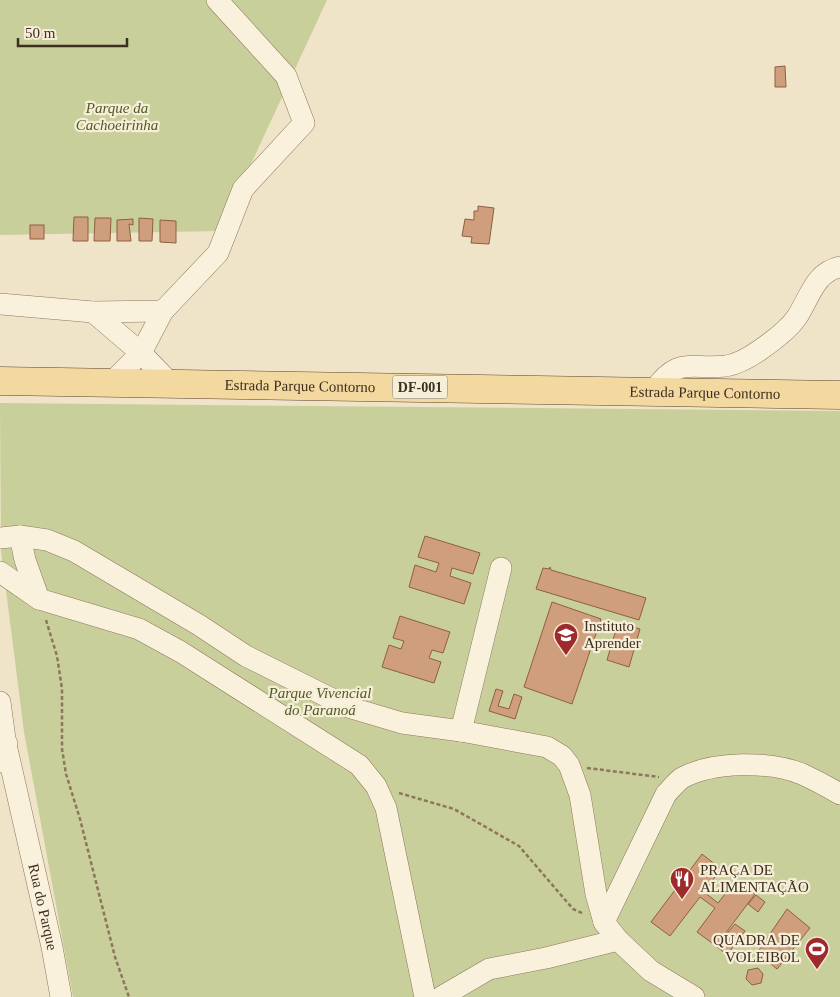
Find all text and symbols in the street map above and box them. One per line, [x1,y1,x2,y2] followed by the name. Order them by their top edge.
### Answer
[18,15,126,47] scale bar
[25,25,56,41] text: 50 m
[76,100,158,133] park label: Parque da Cachoeirinha
[392,376,448,398] road number: DF-001
[224,377,376,395] street label: Estrada Parque Contorno
[629,383,780,402] street label: Estrada Parque Contorno
[584,618,641,651] place label: Instituto Aprender
[553,622,579,656] school or university icon: Instituto Aprender
[268,685,371,718] park label: Parque Vivencial do Paranoá
[25,862,61,952] street label: Rua do Parque
[700,862,809,895] place label: PRAÇA DE ALIMENTAÇÃO
[669,866,695,900] restaurant icon: PRAÇA DE ALIMENTAÇÃO
[713,932,800,965] place label: QUADRA DE VOLEIBOL
[804,936,830,970] sports icon: QUADRA DE VOLEIBOL

